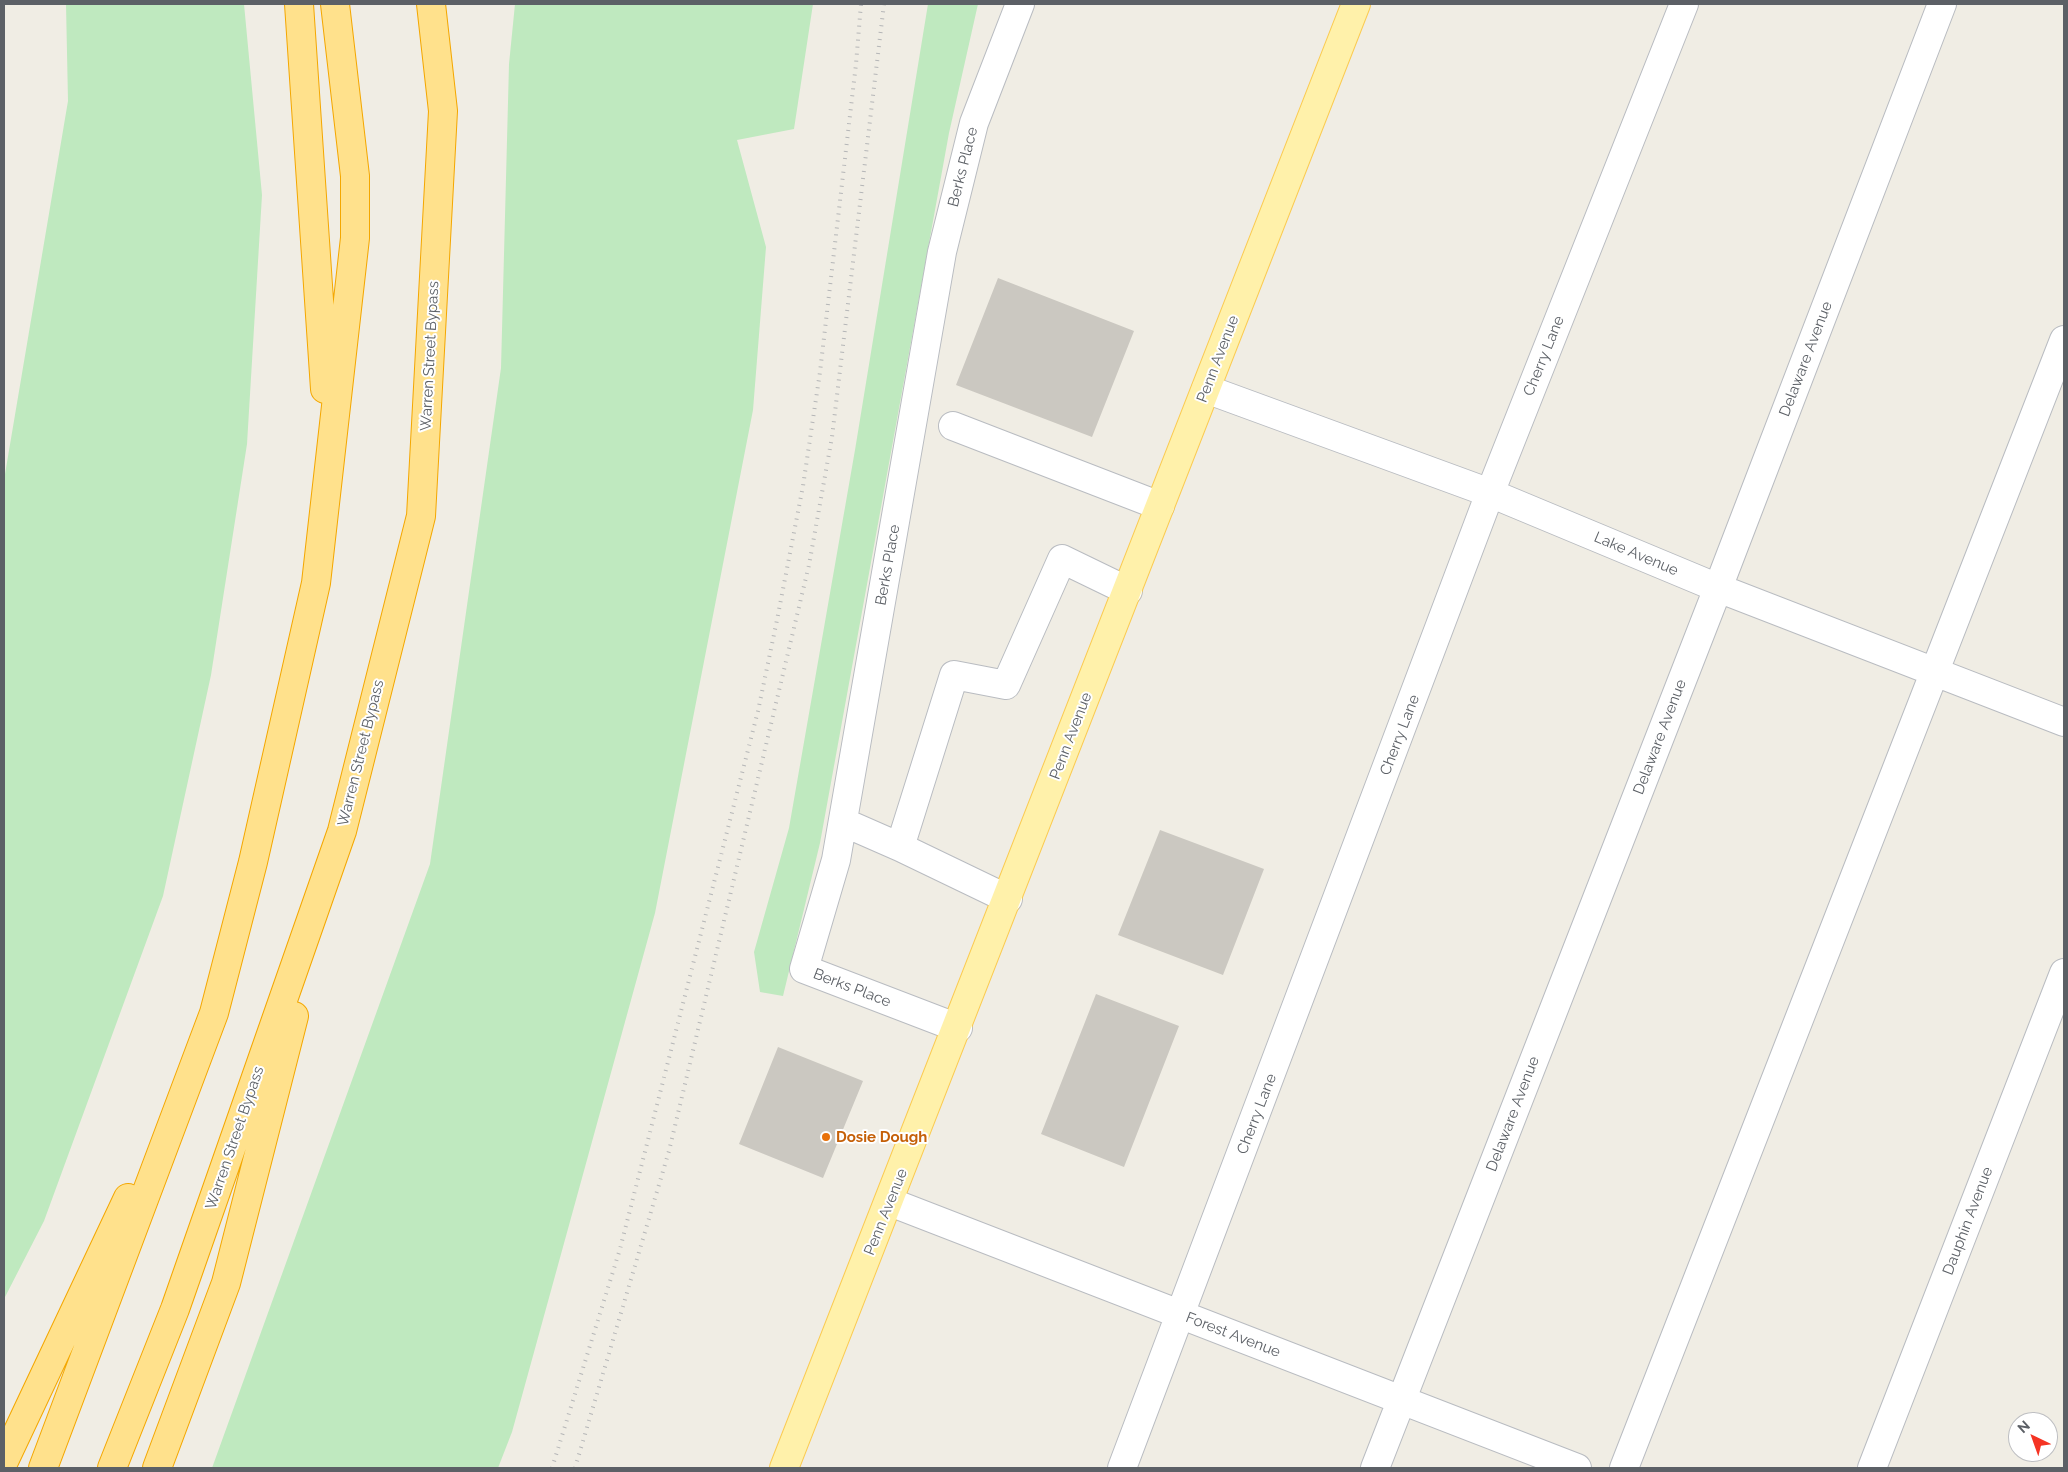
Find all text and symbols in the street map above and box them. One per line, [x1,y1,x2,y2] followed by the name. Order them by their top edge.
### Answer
[944,125,982,209] street label: Berks Place
[417,281,443,431] street label: Warren Street Bypass
[1776,299,1836,419] street label: Delaware Avenue
[1193,313,1243,405] street label: Penn Avenue
[1520,313,1568,399] street label: Cherry Lane
[872,523,904,607] street label: Berks Place
[1591,528,1681,580] street label: Lake Avenue
[1630,677,1690,797] street label: Delaware Avenue
[334,678,388,828] street label: Warren Street Bypass
[1046,690,1096,782] street label: Penn Avenue
[1376,692,1424,778] street label: Cherry Lane
[811,965,893,1011] street label: Berks Place
[1483,1054,1543,1174] street label: Delaware Avenue
[202,1064,268,1212] street label: Warren Street Bypass
[1233,1071,1281,1157] street label: Cherry Lane
[836,1128,927,1146] place label: Dosie Dough
[820,1131,832,1143] marker: Dosie Dough
[1939,1164,1997,1278] street label: Dauphin Avenue
[860,1166,912,1258] street label: Penn Avenue
[1183,1309,1283,1361] street label: Forest Avenue
[2008,1412,2058,1462] north arrow
[2014,1417,2033,1436] text: N

